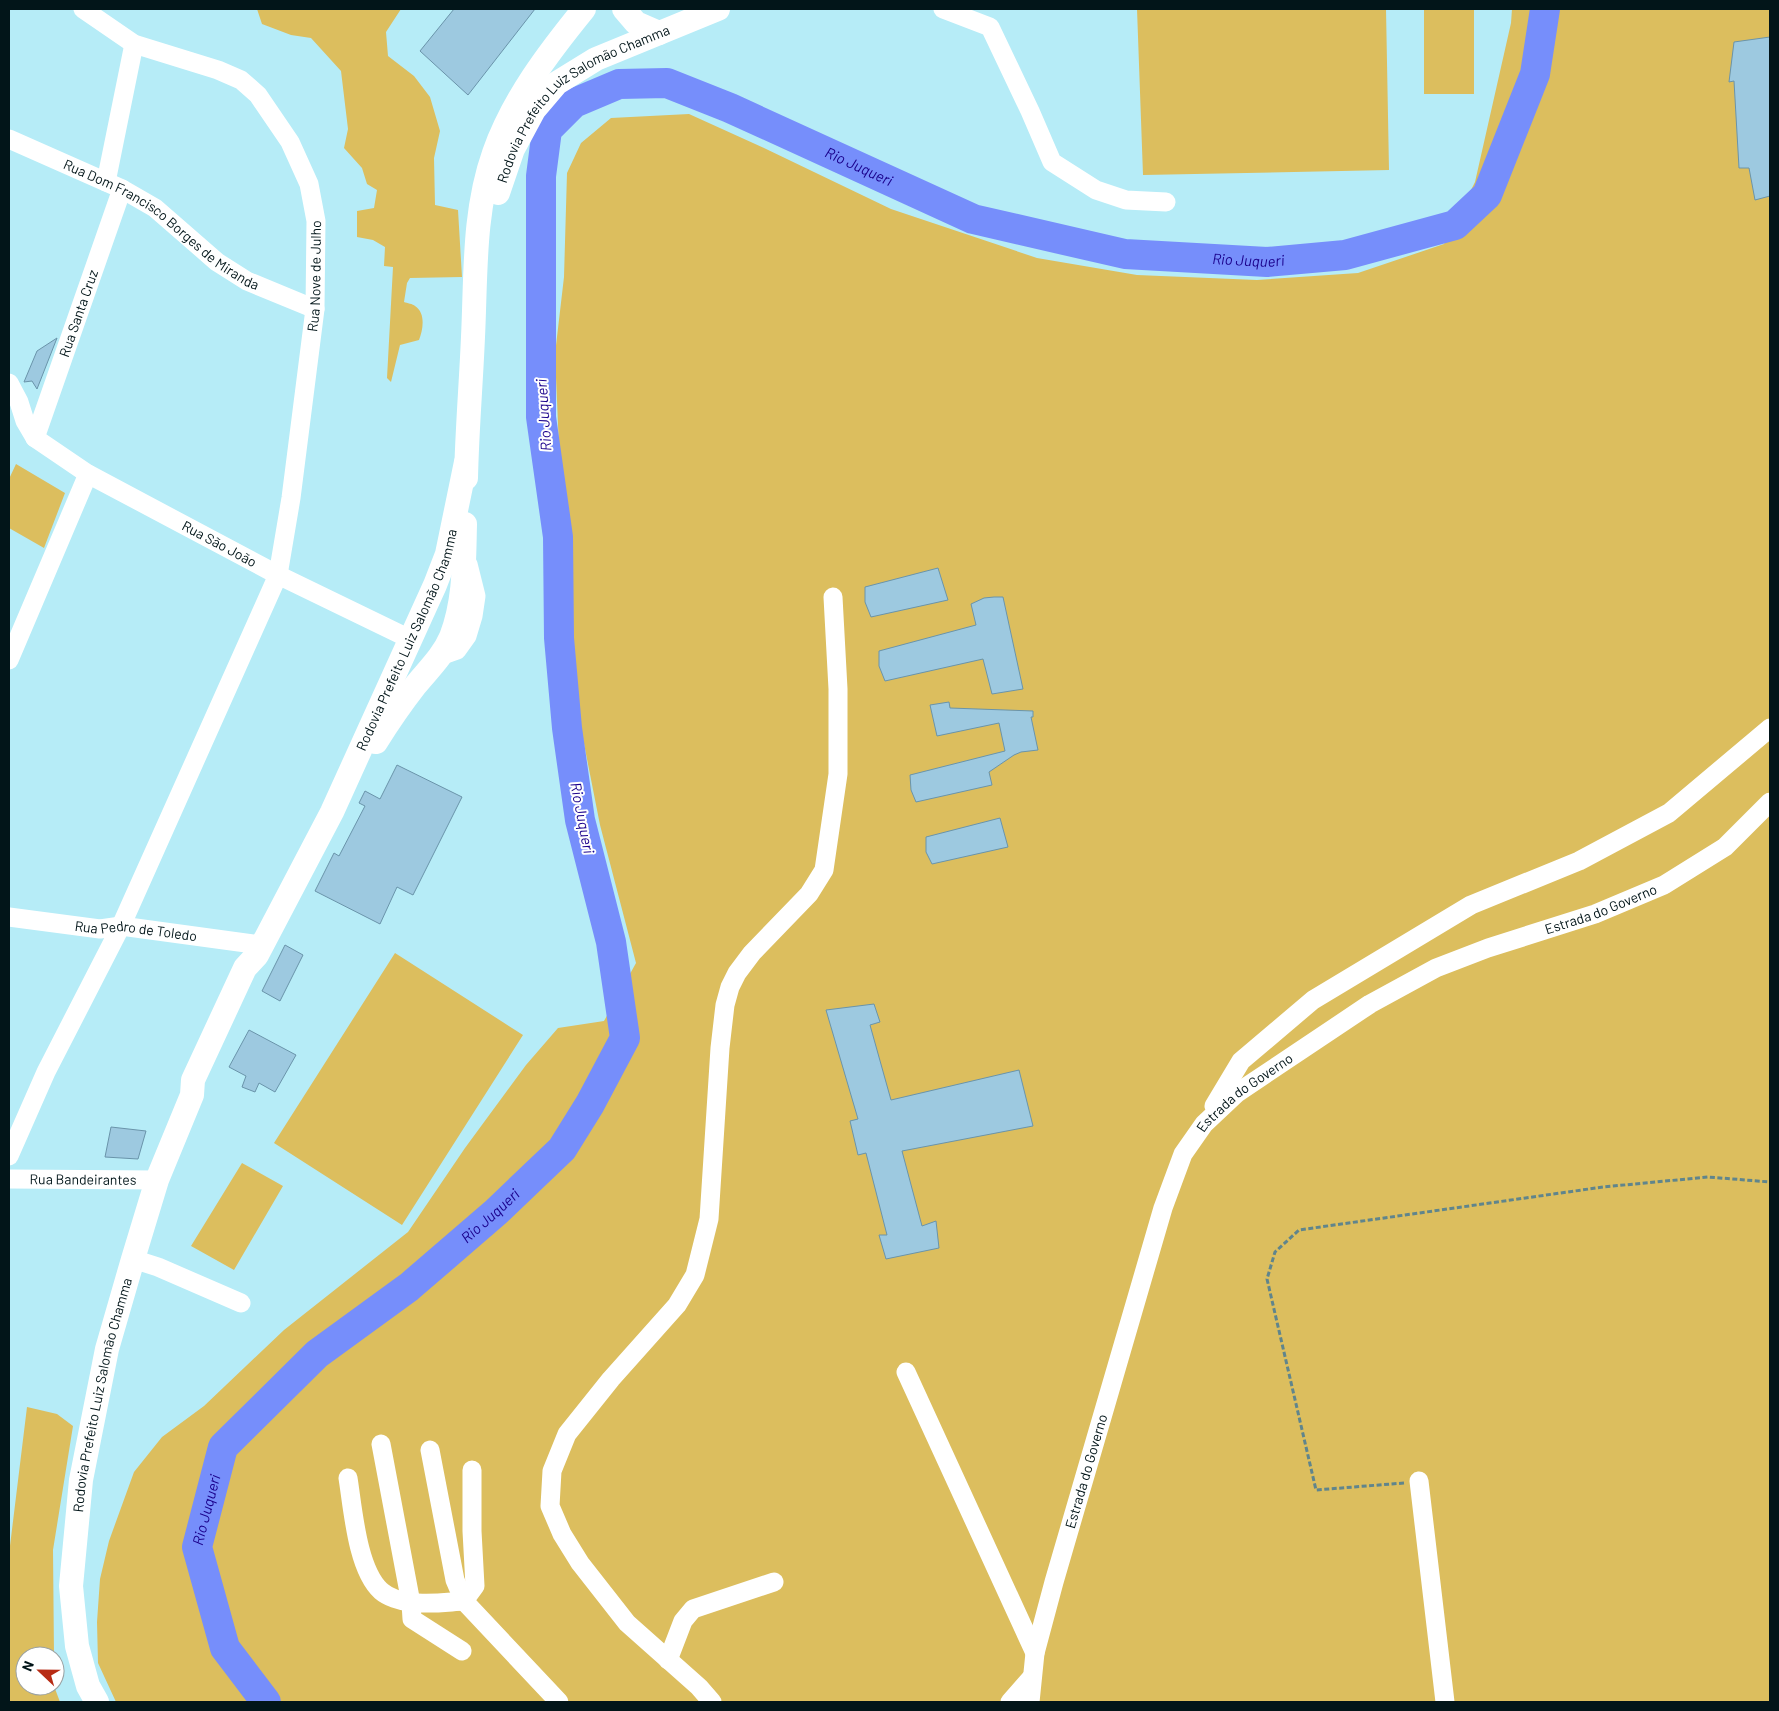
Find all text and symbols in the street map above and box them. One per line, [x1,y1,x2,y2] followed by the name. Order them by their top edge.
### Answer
[493,21,672,185] street label: Rodovia Prefeito Luiz Salomão Chamma
[823,143,896,189] water label: Rio Juqueri
[61,155,262,293] street label: Rua Dom Francisco Borges de Miranda
[303,220,324,333] street label: Rua Nove de Julho
[1212,249,1285,270] water label: Rio Juqueri
[55,267,101,359] street label: Rua Santa Cruz
[531,378,555,452] water label: Rio Juqueri
[179,517,260,570] street label: Rua São João
[352,527,460,753] street label: Rodovia Prefeito Luiz Salomão Chamma
[567,781,599,855] water label: Rio Juqueri
[1543,880,1659,937] street label: Estrada do Governo
[74,917,198,944] street label: Rua Pedro de Toledo
[1192,1049,1296,1135] street label: Estrada do Governo
[30,1170,137,1188] street label: Rua Bandeirantes
[457,1184,523,1246] water label: Rio Juqueri
[69,1276,135,1513] street label: Rodovia Prefeito Luiz Salomão Chamma
[1061,1412,1110,1530] street label: Estrada do Governo
[188,1472,224,1547] water label: Rio Juqueri
[15,1646,65,1696] north arrow
[18,1658,37,1673] text: N

